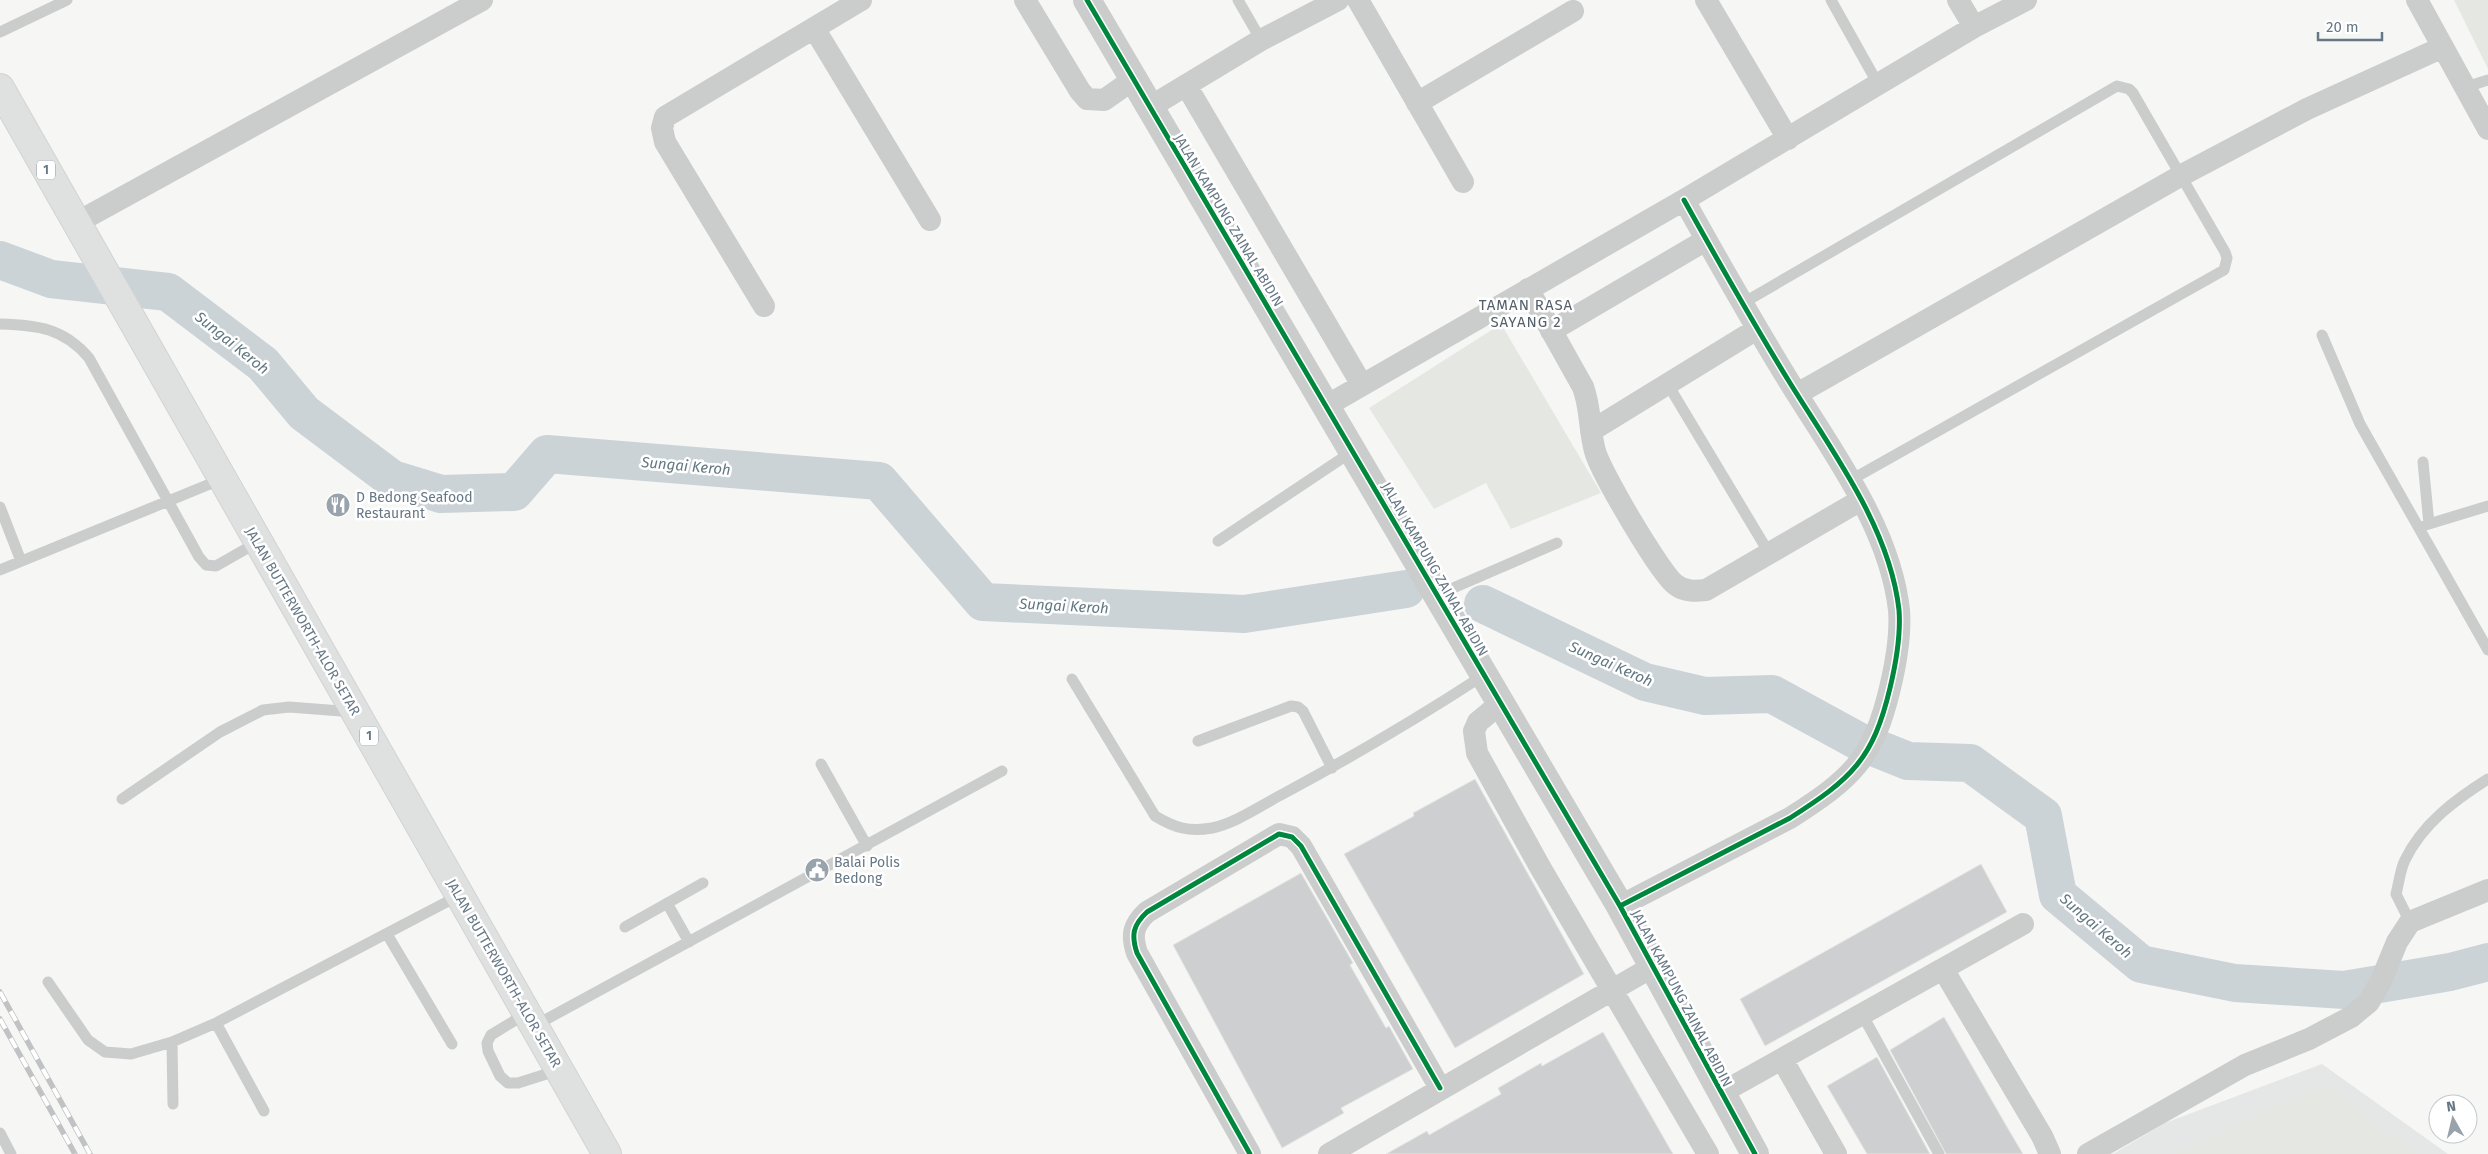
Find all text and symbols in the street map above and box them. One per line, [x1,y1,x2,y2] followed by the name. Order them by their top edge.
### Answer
[2318,10,2382,42] scale bar
[2326,18,2359,36] text: 20 m
[1170,131,1287,310] street label: JALAN KAMPUNG ZAINAL ABIDIN
[37,160,55,180] road number: 1
[1479,296,1573,331] district label: TAMAN RASA SAYANG 2
[191,307,273,378] water label: Sungai Keroh
[640,453,731,479] water label: Sungai Keroh
[1378,479,1492,659] street label: JALAN KAMPUNG ZAINAL ABIDIN
[356,489,473,522] place label: D Bedong Seafood Restaurant
[325,492,351,518] restaurant icon: D Bedong Seafood Restaurant
[241,524,364,719] street label: JALAN BUTTERWORTH-ALOR SETAR
[1018,595,1109,617] water label: Sungai Keroh
[1565,637,1656,690] water label: Sungai Keroh
[360,726,378,746] road number: 1
[834,854,900,887] place label: Balai Polis Bedong
[804,857,830,883] public building icon: Balai Polis Bedong
[442,876,565,1071] street label: JALAN BUTTERWORTH-ALOR SETAR
[2056,889,2136,962] water label: Sungai Keroh
[1627,907,1736,1090] street label: JALAN KAMPUNG ZAINAL ABIDIN
[2428,1094,2478,1144] north arrow
[2445,1098,2457,1116] text: N

